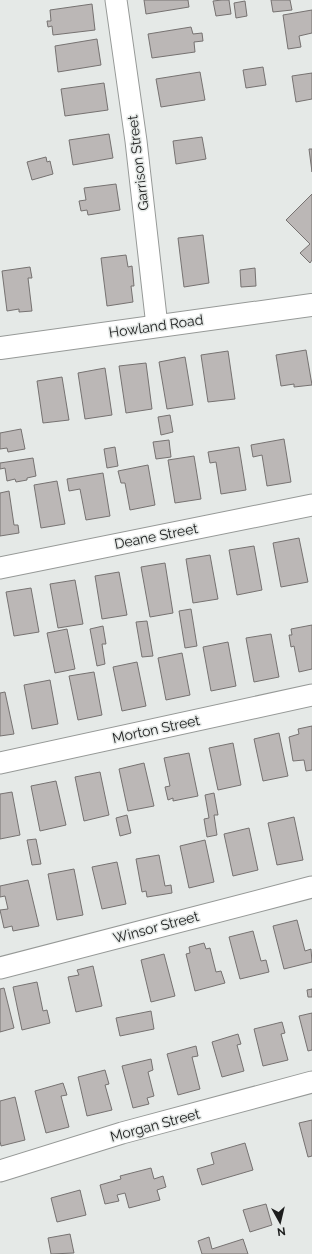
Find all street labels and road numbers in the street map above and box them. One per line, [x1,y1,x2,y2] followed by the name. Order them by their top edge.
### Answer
[124,114,152,212] street label: Garrison Street
[108,311,204,341] street label: Howland Road
[113,520,199,552] street label: Deane Street
[111,712,201,746] street label: Morton Street
[111,908,201,946] street label: Winsor Street
[108,1105,202,1145] street label: Morgan Street

